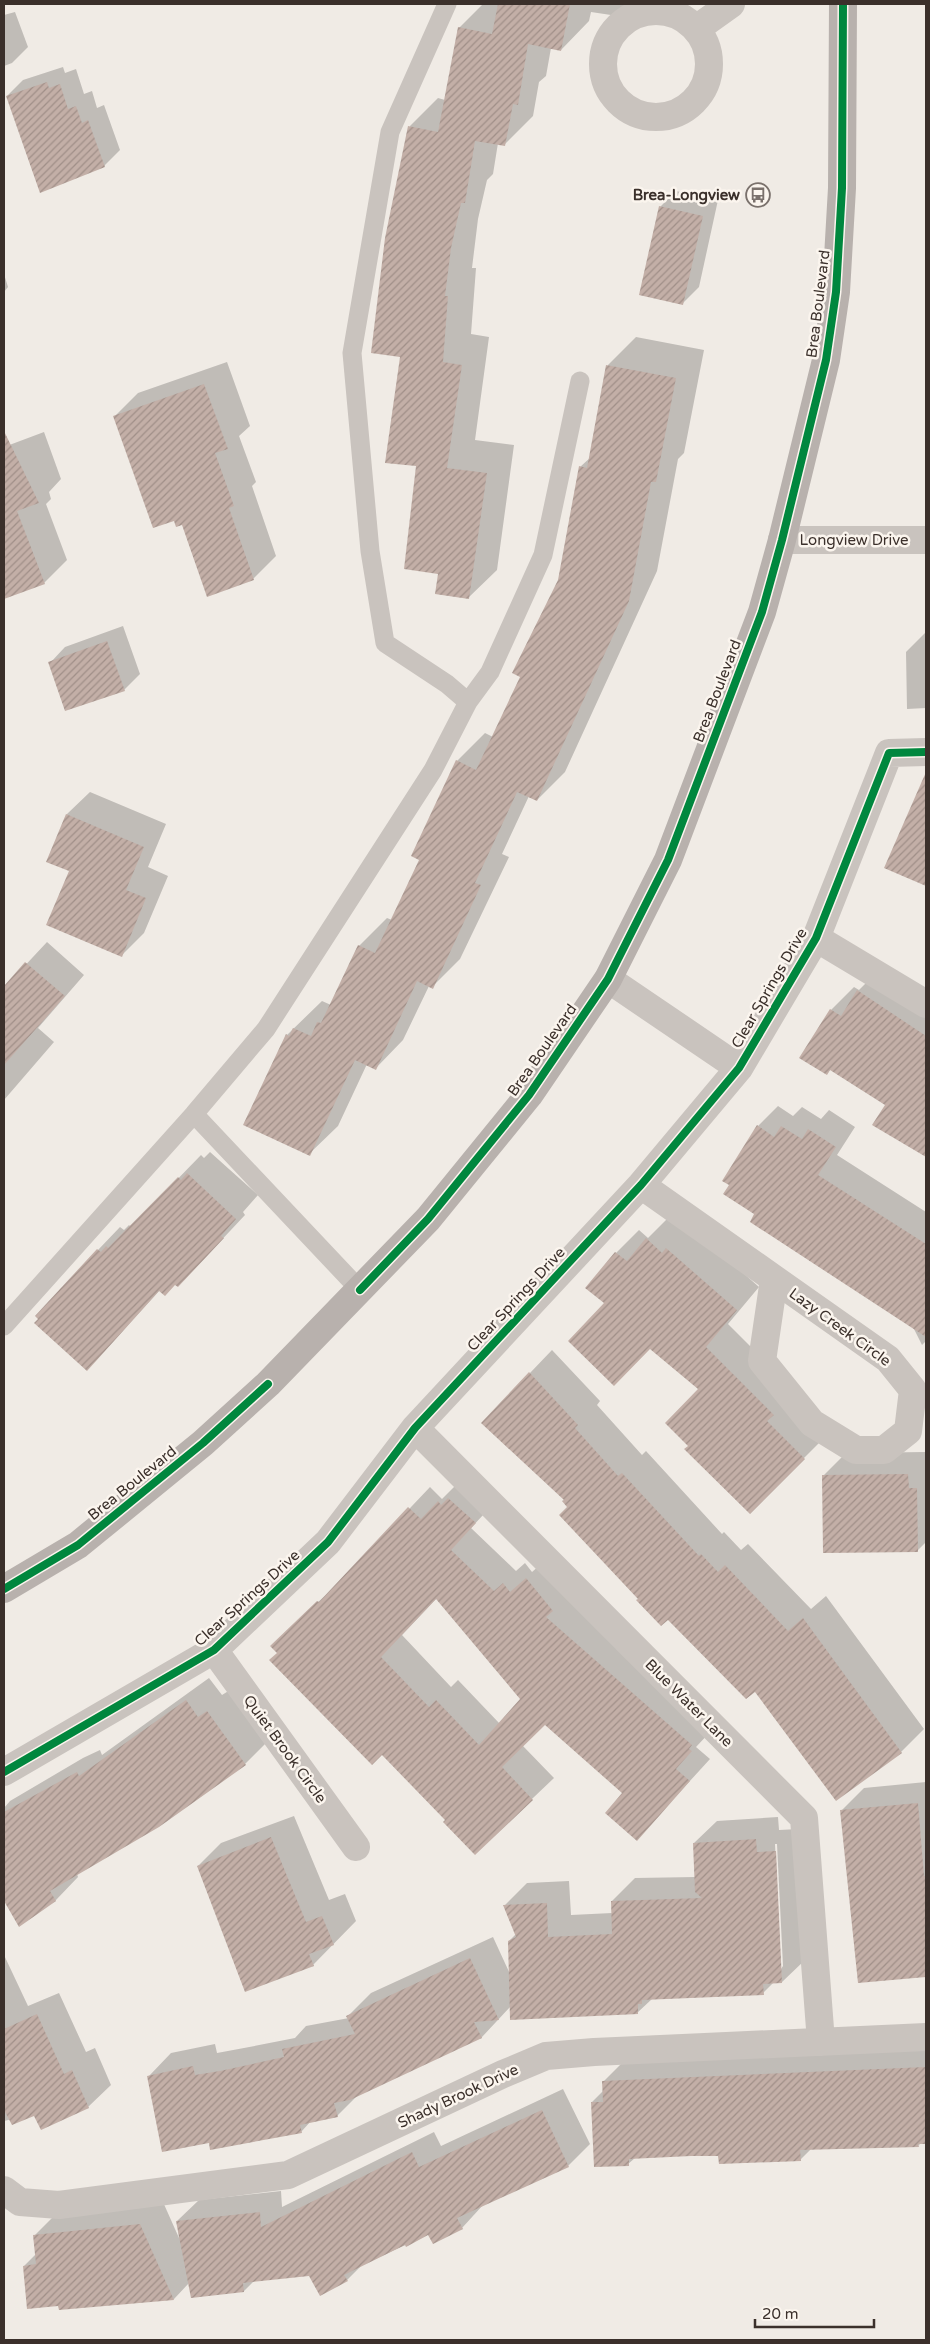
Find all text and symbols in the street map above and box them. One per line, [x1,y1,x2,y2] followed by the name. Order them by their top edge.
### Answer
[745,182,771,208] bus stop icon: Brea-Longview
[633,186,740,205] place label: Brea-Longview
[802,249,834,359] street label: Brea Boulevard
[799,531,909,549] street label: Longview Drive
[689,637,745,745] street label: Brea Boulevard
[727,925,811,1051] street label: Clear Springs Drive
[503,1000,581,1100] street label: Brea Boulevard
[463,1243,569,1355] street label: Clear Springs Drive
[786,1284,894,1370] street label: Lazy Creek Circle
[84,1442,180,1524] street label: Brea Boulevard
[191,1546,303,1650] street label: Clear Springs Drive
[641,1655,737,1751] street label: Blue Water Lane
[240,1691,330,1807] street label: Quiet Brook Circle
[395,2060,521,2132] street label: Shady Brook Drive
[755,2296,874,2328] scale bar
[762,2305,799,2323] text: 20 m

